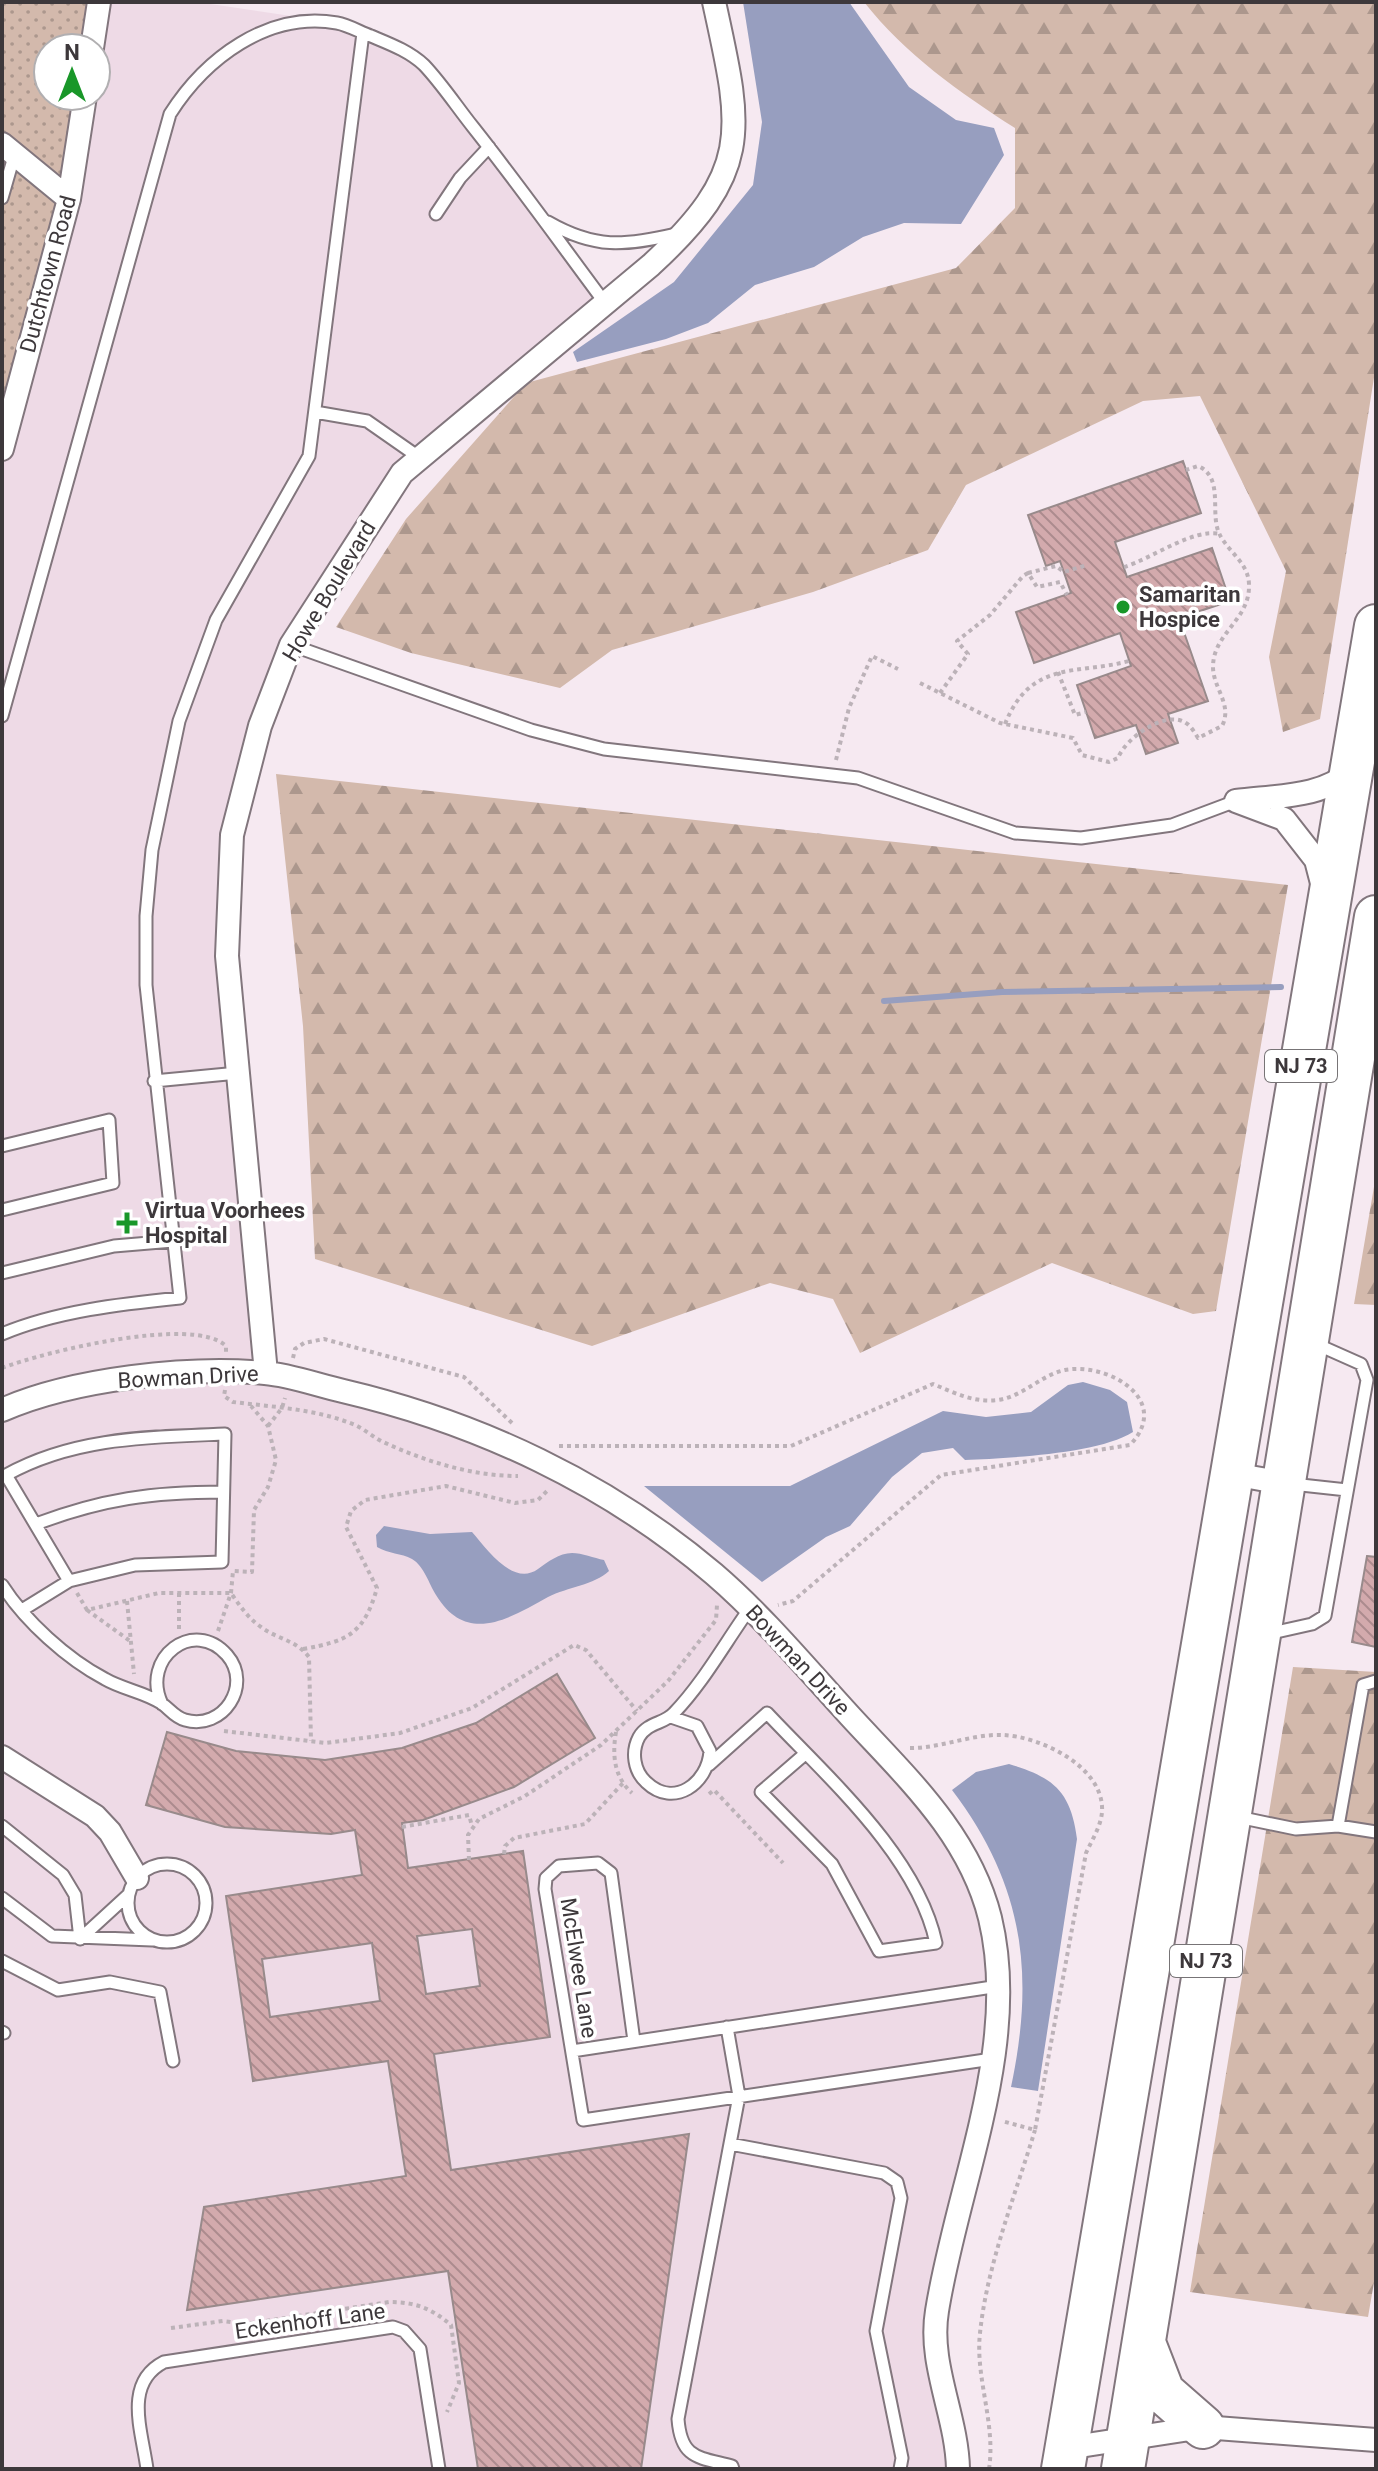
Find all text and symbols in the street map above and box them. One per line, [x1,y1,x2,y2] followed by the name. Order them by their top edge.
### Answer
[32,32,112,112] north arrow
[64,40,80,65] text: N
[15,193,81,355] street label: Dutchtown Road
[277,516,381,666] street label: Howe Boulevard
[1139,582,1241,632] place label: Samaritan Hospice
[1114,598,1132,616] marker: Samaritan Hospice
[1265,1050,1337,1082] road number: NJ 73
[145,1198,305,1248] place label: Virtua Voorhees Hospital
[116,1212,138,1234] marker: Virtua Voorhees Hospital
[117,1361,259,1393] street label: Bowman Drive
[741,1600,855,1720] street label: Bowman Drive
[556,1896,602,2040] street label: McElwee Lane
[1170,1945,1242,1977] road number: NJ 73
[233,2298,387,2344] street label: Eckenhoff Lane

